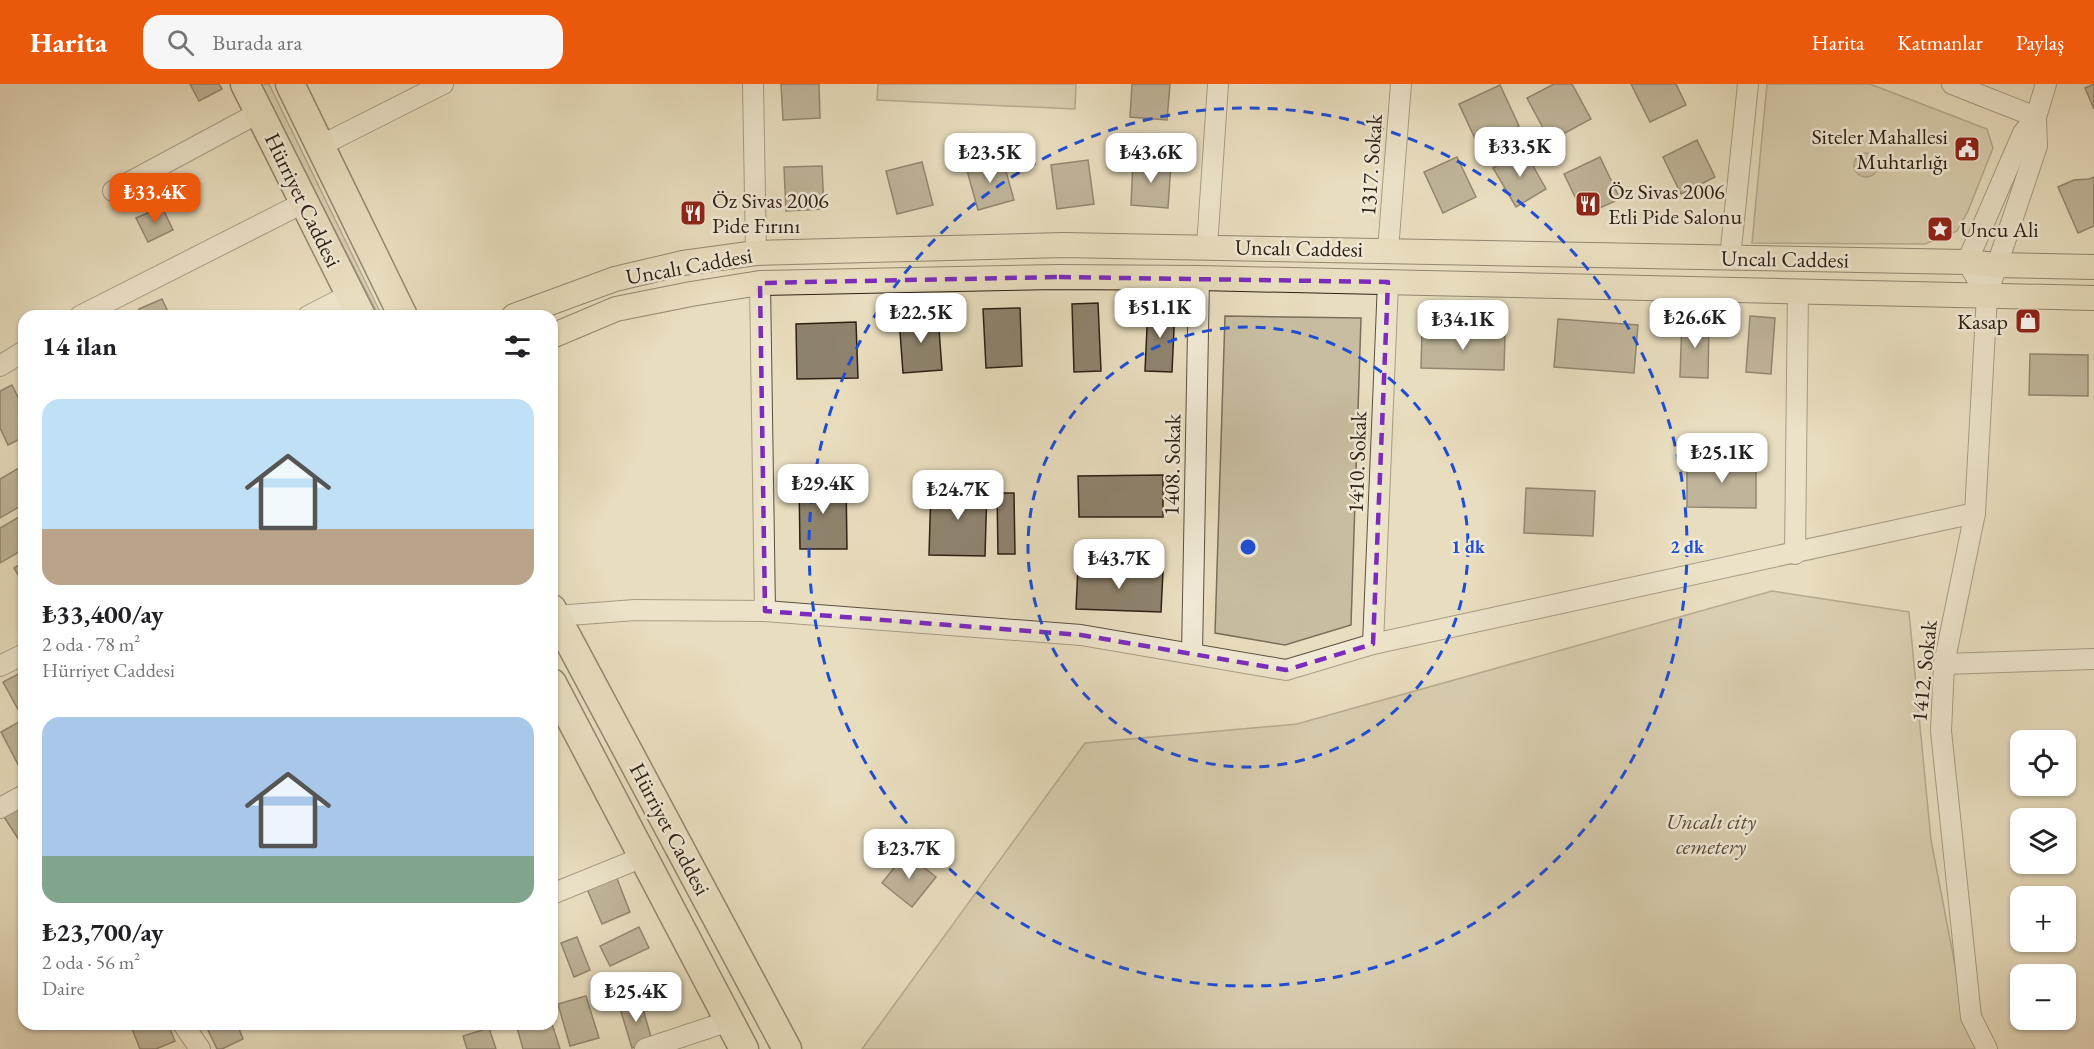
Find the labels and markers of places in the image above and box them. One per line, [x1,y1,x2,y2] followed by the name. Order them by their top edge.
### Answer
[1811,122,1948,176] place label: Siteler Mahallesi Muhtarlığı
[1471,127,1569,178] pin: ₺33.5K
[941,133,1039,184] pin: ₺23.5K
[1102,133,1200,184] pin: ₺43.6K
[1952,134,1982,164] public building icon: Siteler Mahallesi Muhtarlığı
[106,173,204,224] pin: ₺33.4K
[1608,177,1742,231] place label: Öz Sivas 2006 Etli Pide Salonu
[712,186,829,240] place label: Öz Sivas 2006 Pide Fırını
[1573,189,1603,219] restaurant icon: Öz Sivas 2006 Etli Pide Salonu
[678,198,708,228] restaurant icon: Öz Sivas 2006 Pide Fırını
[1925,214,1955,244] place icon: Uncu Ali
[1960,215,2039,244] place label: Uncu Ali
[1111,288,1209,339] pin: ₺51.1K
[872,293,970,344] pin: ₺22.5K
[1646,298,1744,349] pin: ₺26.6K
[1414,300,1512,351] pin: ₺34.1K
[2013,306,2043,336] shop icon: Kasap
[1957,307,2008,336] place label: Kasap
[1673,433,1771,484] pin: ₺25.1K
[774,464,872,515] pin: ₺29.4K
[909,470,1007,521] pin: ₺24.7K
[1238,537,1258,557] centre of rings
[1070,539,1168,590] pin: ₺43.7K
[860,829,958,880] pin: ₺23.7K
[587,972,685,1023] pin: ₺25.4K

